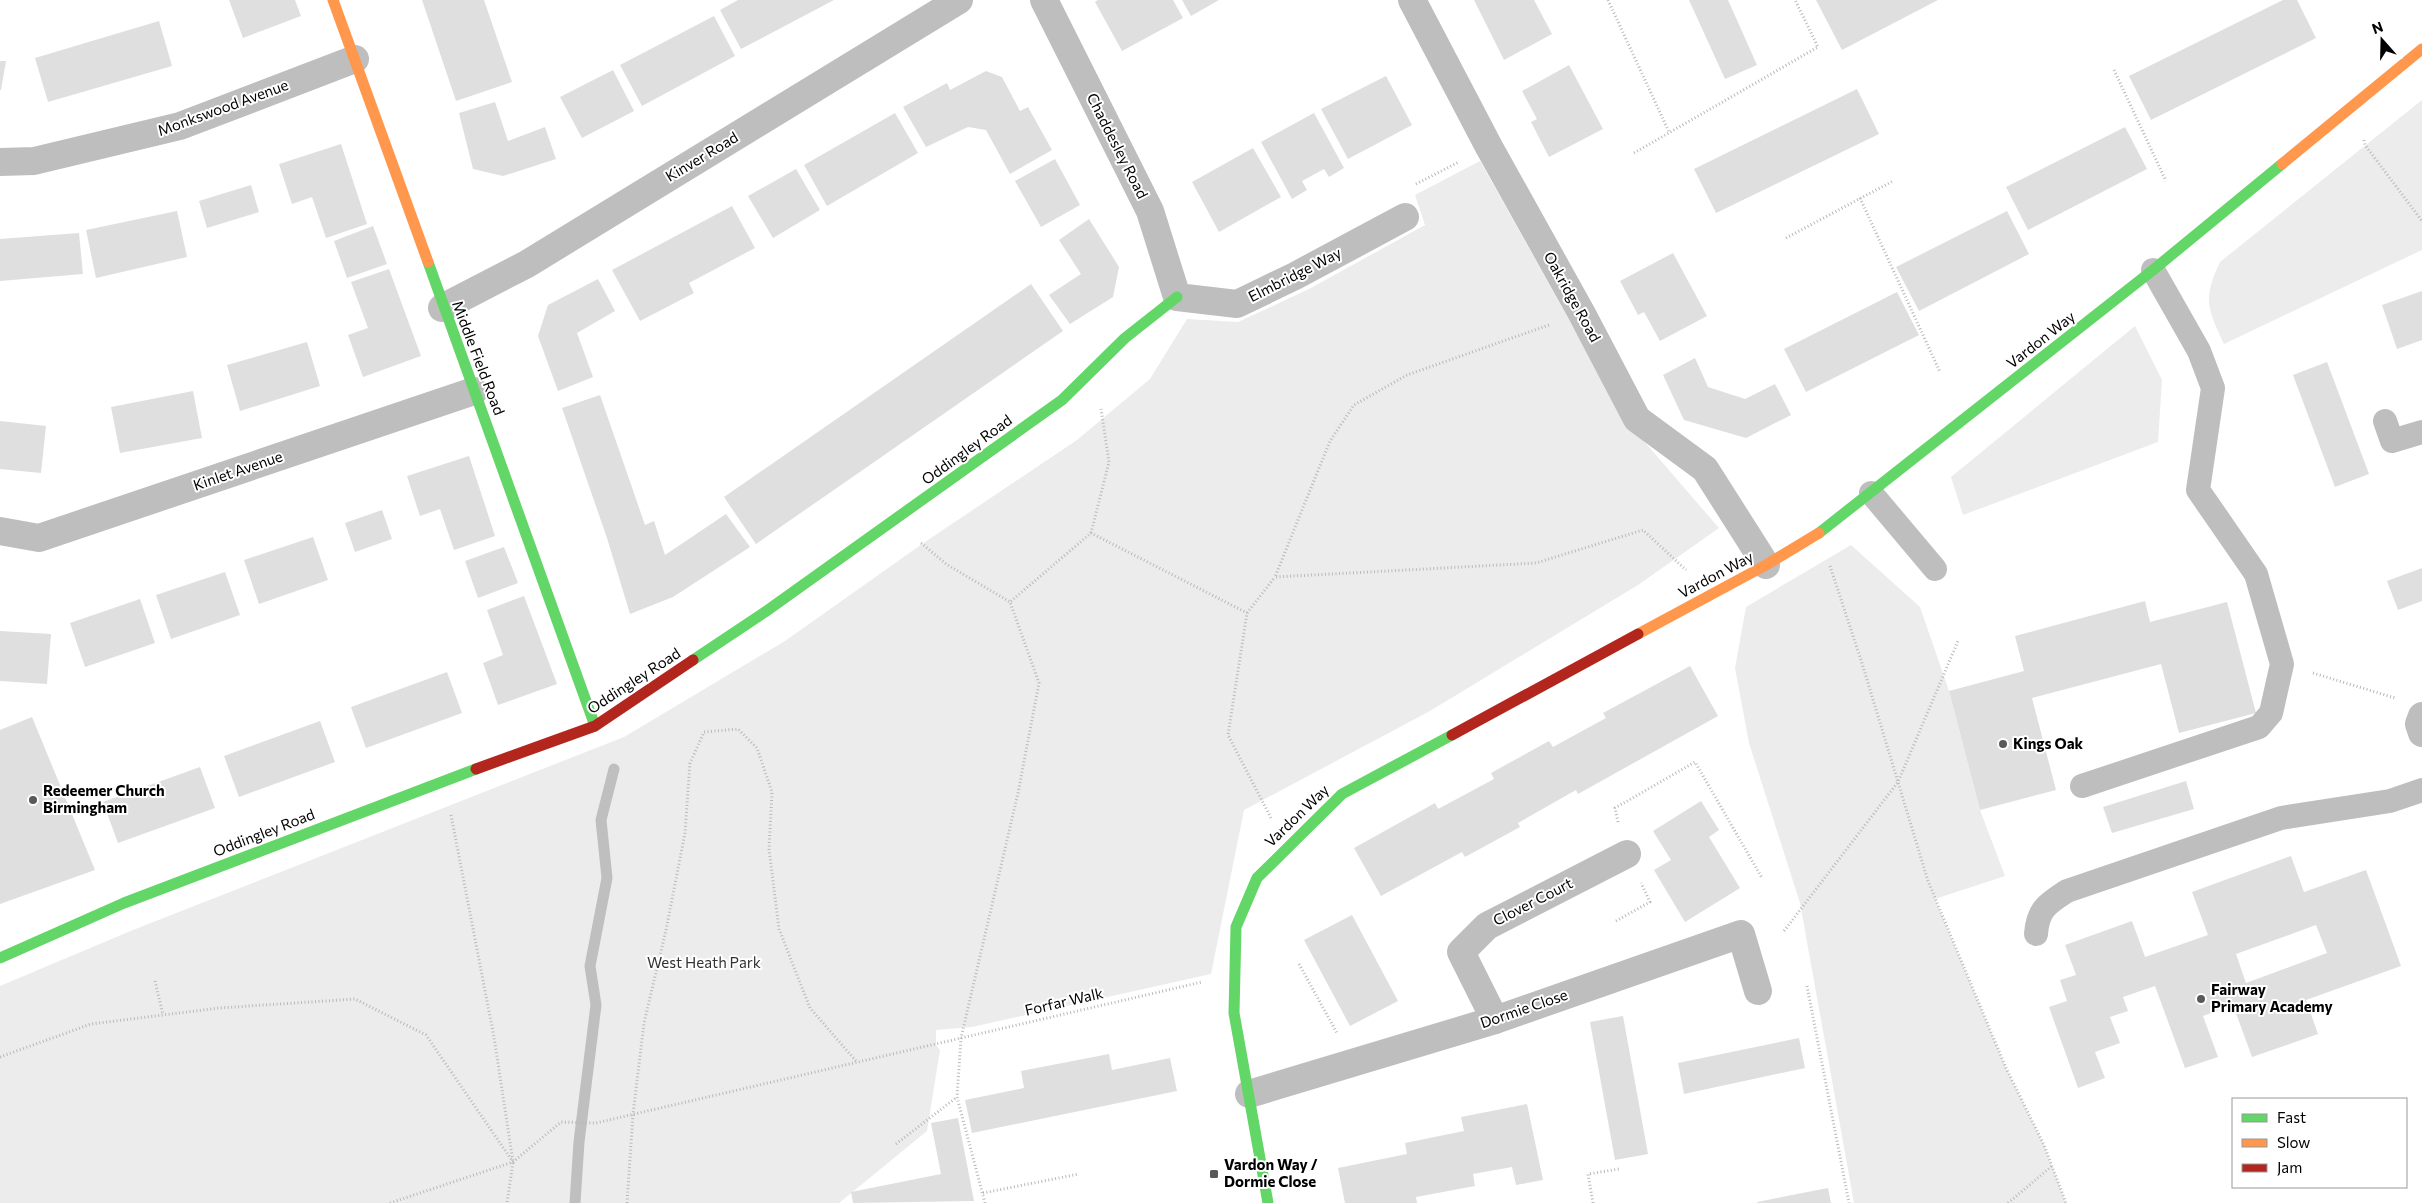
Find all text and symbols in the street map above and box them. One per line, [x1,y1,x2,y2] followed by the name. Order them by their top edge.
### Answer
[2357,15,2407,65] north arrow
[2370,18,2385,37] text: N
[155,75,291,139] street label: Monkswood Avenue
[1084,90,1152,201] street label: Chaddesley Road
[662,127,741,185] street label: Kinver Road
[1245,243,1344,305] street label: Elmbridge Way
[1541,248,1605,345] street label: Oakridge Road
[449,298,509,417] street label: Middle Field Road
[2002,307,2078,372] street label: Vardon Way
[918,410,1015,488] street label: Oddingley Road
[191,446,285,494] street label: Kinlet Avenue
[1675,547,1756,601] street label: Vardon Way
[584,643,683,717] street label: Oddingley Road
[2013,734,2084,752] place label: Kings Oak
[1997,738,2009,750] marker: Kings Oak
[1261,780,1332,850] street label: Vardon Way
[43,781,165,816] place label: Redeemer Church Birmingham
[27,794,39,806] marker: Redeemer Church Birmingham
[210,804,317,860] street label: Oddingley Road
[1490,873,1575,929] street label: Clover Court
[647,953,761,971] park label: West Heath Park
[2211,980,2333,1015] place label: Fairway Primary Academy
[1023,983,1105,1019] street label: Forfar Walk
[1478,985,1570,1031] street label: Dormie Close
[2195,993,2207,1005] marker: Fairway Primary Academy
[2232,1098,2407,1188] legend
[2277,1108,2306,1126] text: Fast
[2277,1133,2310,1151] text: Slow
[1224,1155,1318,1190] place label: Vardon Way / Dormie Close
[2277,1158,2302,1176] text: Jam
[1208,1168,1220,1180] marker: Vardon Way / Dormie Close

